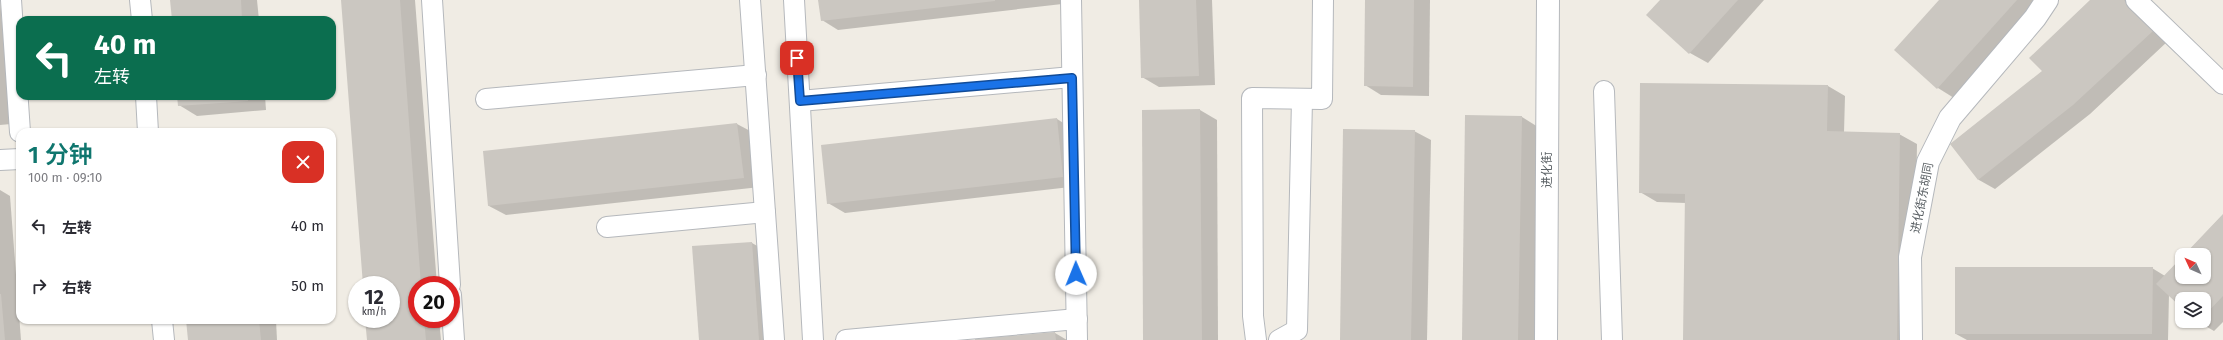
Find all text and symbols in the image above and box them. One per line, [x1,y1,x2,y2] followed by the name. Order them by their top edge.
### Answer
[94,28,157,61] text: 40 m
[28,32,80,84] icon: left
[780,41,814,75] pin
[786,47,808,69] icon: arrive
[94,66,130,88] text: 左转
[28,141,93,169] text: 1 分钟
[282,141,324,183] button: close
[1540,152,1554,188] street label: 进化街
[1908,161,1936,235] street label: 进化街东胡同
[28,170,102,185] text: 100 m · 09:10
[28,215,50,237] icon: left
[291,217,324,235] text: 40 m
[62,219,92,237] text: 左转
[2175,248,2211,284] north arrow
[2175,248,2211,328] map controls
[1055,253,1097,295] position arrow
[28,275,50,297] icon: right
[408,276,460,328] speed limit sign: 20
[291,277,324,295] text: 50 m
[62,279,92,297] text: 右转
[364,285,384,309] text: 12
[2175,292,2211,328] button: layers
[362,306,386,318] text: km/h

